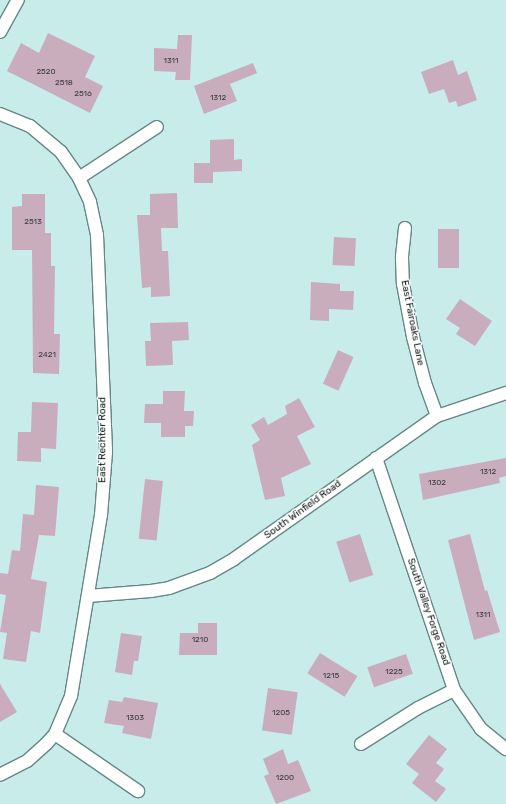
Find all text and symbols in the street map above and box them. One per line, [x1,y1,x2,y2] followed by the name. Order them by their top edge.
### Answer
[164,56,178,66] house number: 1311
[36,67,56,77] house number: 2520
[55,78,73,88] house number: 2518
[74,89,92,99] house number: 2516
[210,93,226,103] house number: 1312
[24,217,42,227] house number: 2513
[398,279,426,367] street label: East Fairoaks Lane
[38,350,56,360] house number: 2421
[97,397,109,483] street label: East Rechter Road
[480,467,496,477] house number: 1312
[262,478,344,542] street label: South Winfield Road
[428,478,446,488] house number: 1302
[404,557,452,667] street label: South Valley Forge Road
[476,610,490,620] house number: 1311
[192,635,208,645] house number: 1210
[385,667,403,677] house number: 1225
[323,671,339,681] house number: 1215
[272,708,290,718] house number: 1205
[126,713,144,723] house number: 1303
[276,773,294,783] house number: 1200

